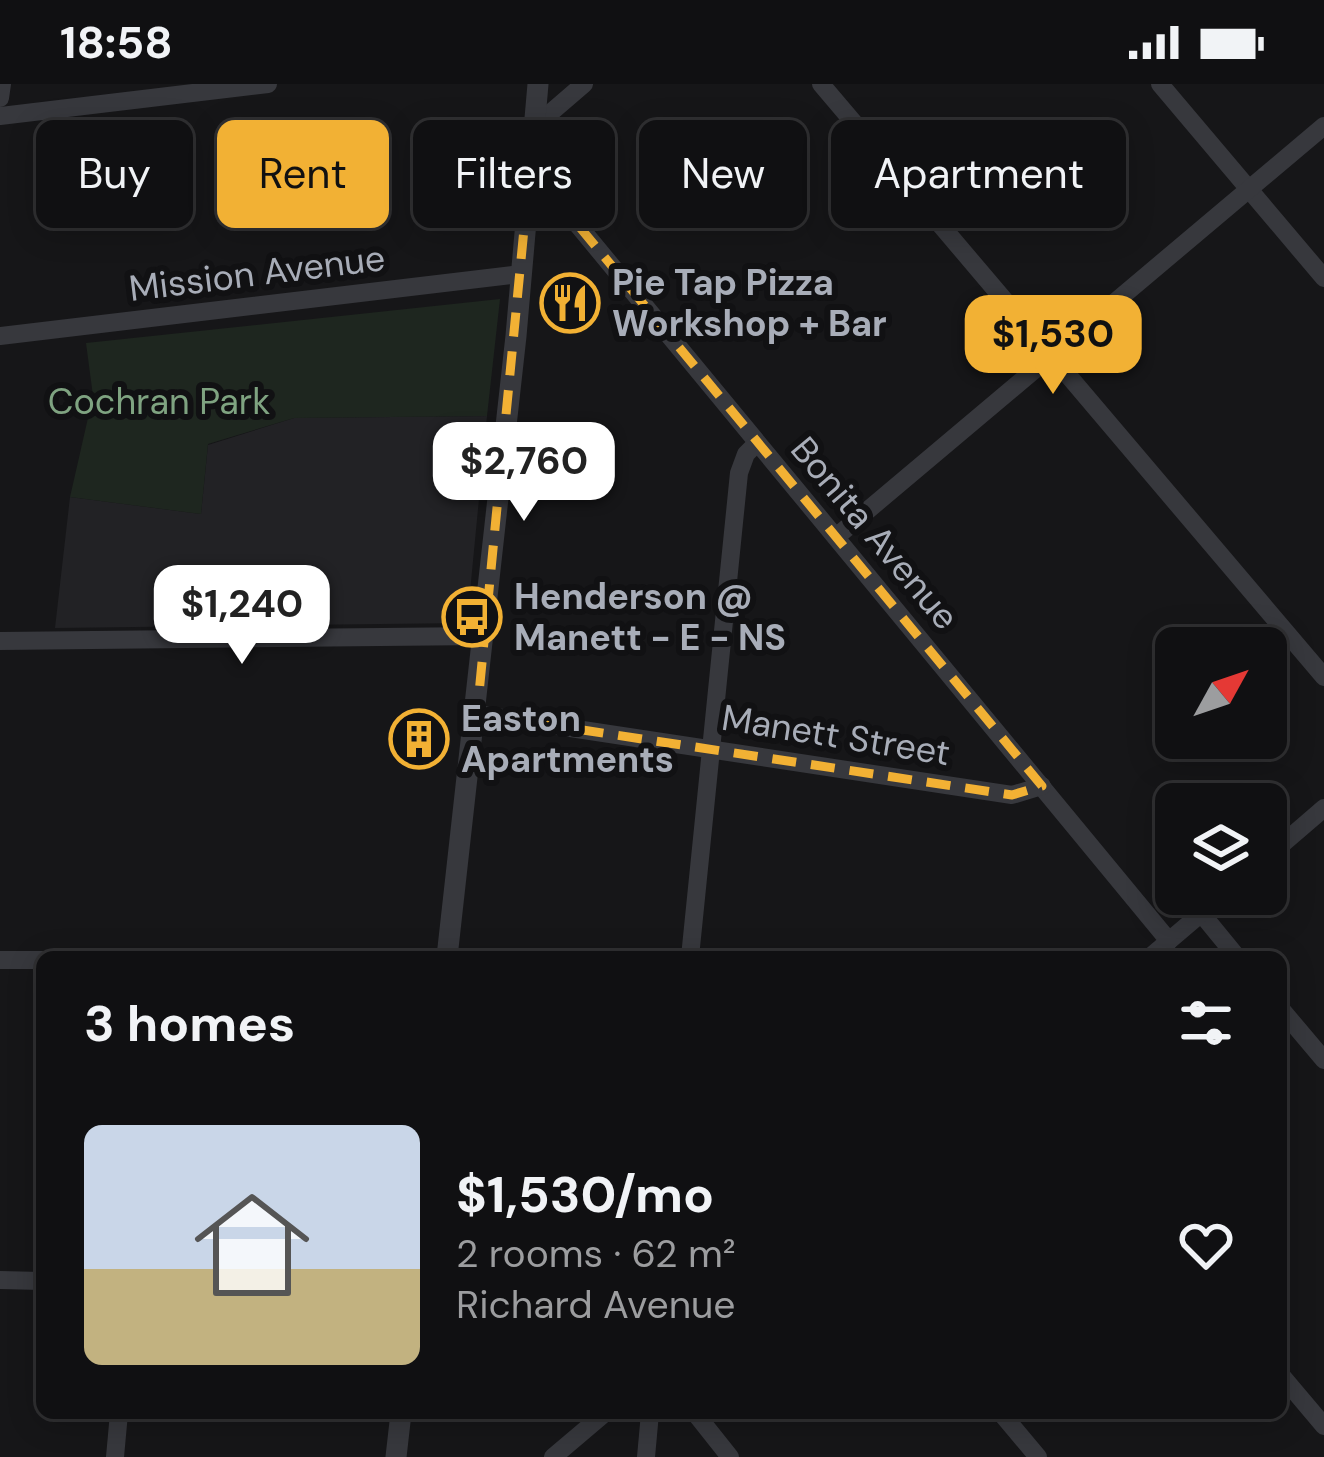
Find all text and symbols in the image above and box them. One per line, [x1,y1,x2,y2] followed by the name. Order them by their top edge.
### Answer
[60,13,173,72] text: 18:58
[36,120,193,228] chip: Buy
[217,120,389,228] chip: Rent
[413,120,615,228] chip: Filters
[639,120,807,228] chip: New
[831,120,1126,228] chip: Apartment
[126,234,388,312] street label: Mission Avenue
[612,259,887,347] place label: Pie Tap Pizza Workshop + Bar
[539,272,601,334] restaurant icon: Pie Tap Pizza Workshop + Bar
[955,295,1151,397] pin: $1,530
[992,308,1114,359] text: $1,530
[48,378,270,425] park label: Cochran Park
[426,422,622,524] pin: $2,760
[781,427,969,639] street label: Bonita Avenue
[460,435,588,486] text: $2,760
[144,565,340,667] pin: $1,240
[514,573,786,661] place label: Henderson @ Manett - E - NS
[181,578,303,629] text: $1,240
[441,586,503,648] bus stop icon: Henderson @ Manett - E - NS
[1155,627,1287,759] north arrow
[1155,627,1287,915] map controls
[719,694,953,776] street label: Manett Street
[461,695,674,783] place label: Easton Apartments
[388,708,450,770] building icon: Easton Apartments
[1155,783,1287,915] button: layers
[84,990,295,1057] text: 3 homes
[1173,990,1239,1056] icon: filters
[456,1161,714,1228] text: $1,530/mo
[180,1173,324,1317] icon: home
[1173,1212,1239,1278] icon: heart
[456,1228,736,1279] text: 2 rooms · 62 m²
[456,1279,736,1330] text: Richard Avenue

